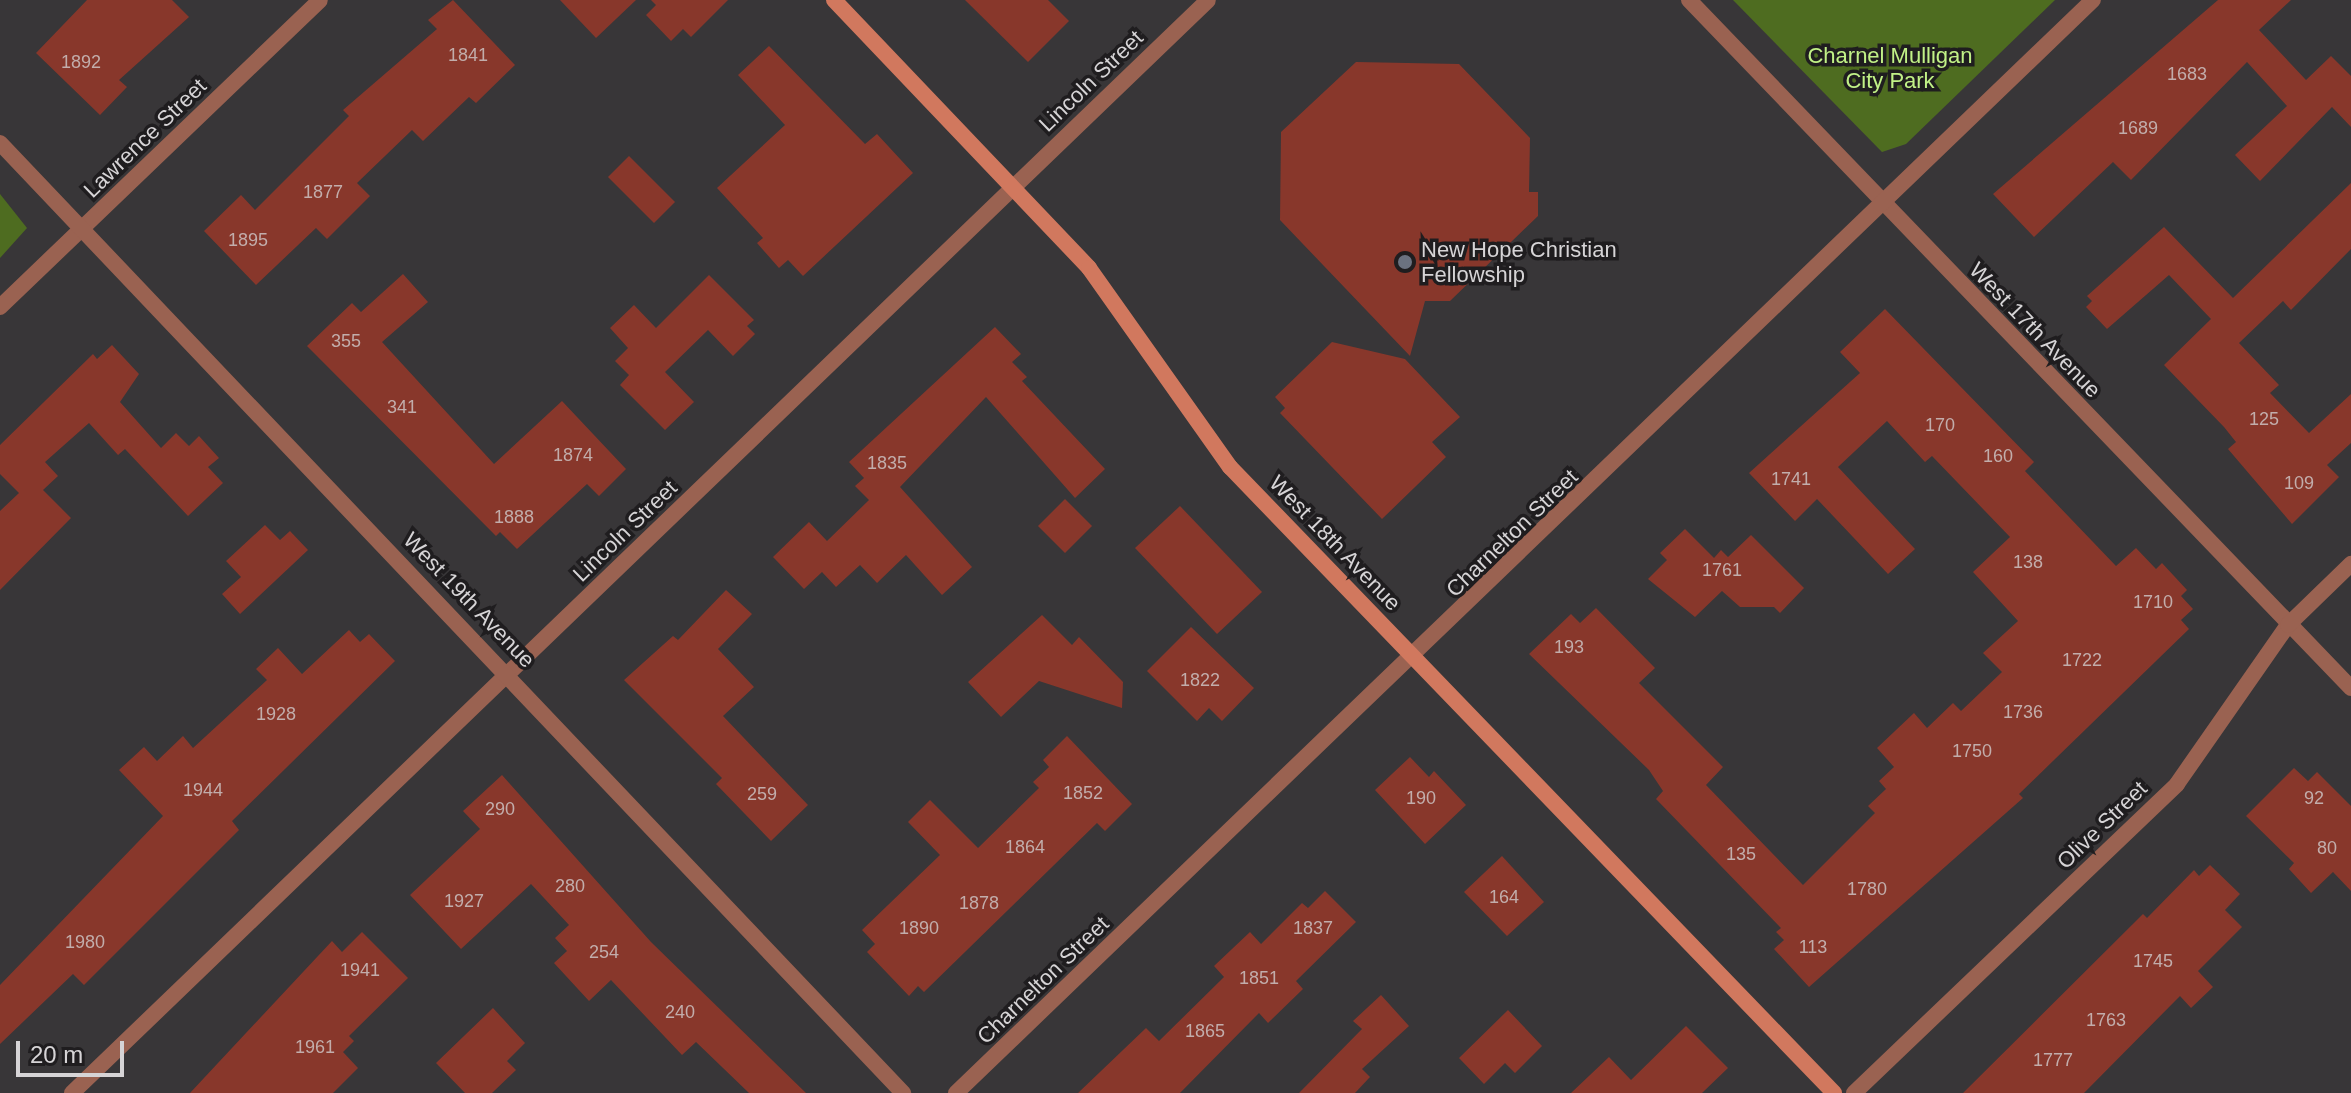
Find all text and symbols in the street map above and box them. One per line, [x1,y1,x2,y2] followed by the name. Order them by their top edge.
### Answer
[1033,25,1149,137] street label: Lincoln Street
[1807,42,1973,94] park label: Charnel Mulligan City Park
[448,44,488,66] house number: 1841
[61,51,101,73] house number: 1892
[2167,63,2207,85] house number: 1683
[78,73,212,203] street label: Lawrence Street
[2118,117,2158,139] house number: 1689
[303,181,343,203] house number: 1877
[228,229,268,251] house number: 1895
[1421,236,1617,288] place label: New Hope Christian Fellowship
[1396,253,1414,271] marker: New Hope Christian Fellowship
[1963,256,2107,404] street label: West 17th Avenue
[331,330,361,352] house number: 355
[387,396,417,418] house number: 341
[2249,408,2279,430] house number: 125
[1925,414,1955,436] house number: 170
[553,444,593,466] house number: 1874
[1983,445,2013,467] house number: 160
[867,452,907,474] house number: 1835
[1441,464,1583,602] street label: Charnelton Street
[1771,468,1811,490] house number: 1741
[1263,469,1407,617] street label: West 18th Avenue
[2284,472,2314,494] house number: 109
[567,475,683,587] street label: Lincoln Street
[494,506,534,528] house number: 1888
[397,526,541,674] street label: West 19th Avenue
[2013,551,2043,573] house number: 138
[1702,559,1742,581] house number: 1761
[2133,591,2173,613] house number: 1710
[1554,636,1584,658] house number: 193
[2062,649,2102,671] house number: 1722
[1180,669,1220,691] house number: 1822
[2003,701,2043,723] house number: 1736
[256,703,296,725] house number: 1928
[1952,740,1992,762] house number: 1750
[2051,776,2153,874] street label: Olive Street
[183,779,223,801] house number: 1944
[1063,782,1103,804] house number: 1852
[747,783,777,805] house number: 259
[1406,787,1436,809] house number: 190
[2304,787,2324,809] house number: 92
[485,798,515,820] house number: 290
[1005,836,1045,858] house number: 1864
[2317,837,2337,859] house number: 80
[1726,843,1756,865] house number: 135
[555,875,585,897] house number: 280
[1847,878,1887,900] house number: 1780
[1489,886,1519,908] house number: 164
[444,890,484,912] house number: 1927
[959,892,999,914] house number: 1878
[972,911,1114,1049] street label: Charnelton Street
[899,917,939,939] house number: 1890
[1293,917,1333,939] house number: 1837
[65,931,105,953] house number: 1980
[1799,936,1827,958] house number: 113
[589,941,619,963] house number: 254
[2133,950,2173,972] house number: 1745
[340,959,380,981] house number: 1941
[1239,967,1279,989] house number: 1851
[665,1001,695,1023] house number: 240
[2086,1009,2126,1031] house number: 1763
[1185,1020,1225,1042] house number: 1865
[20,1025,128,1075] scale bar
[295,1036,335,1058] house number: 1961
[30,1041,83,1068] text: 20 m
[2033,1049,2073,1071] house number: 1777

